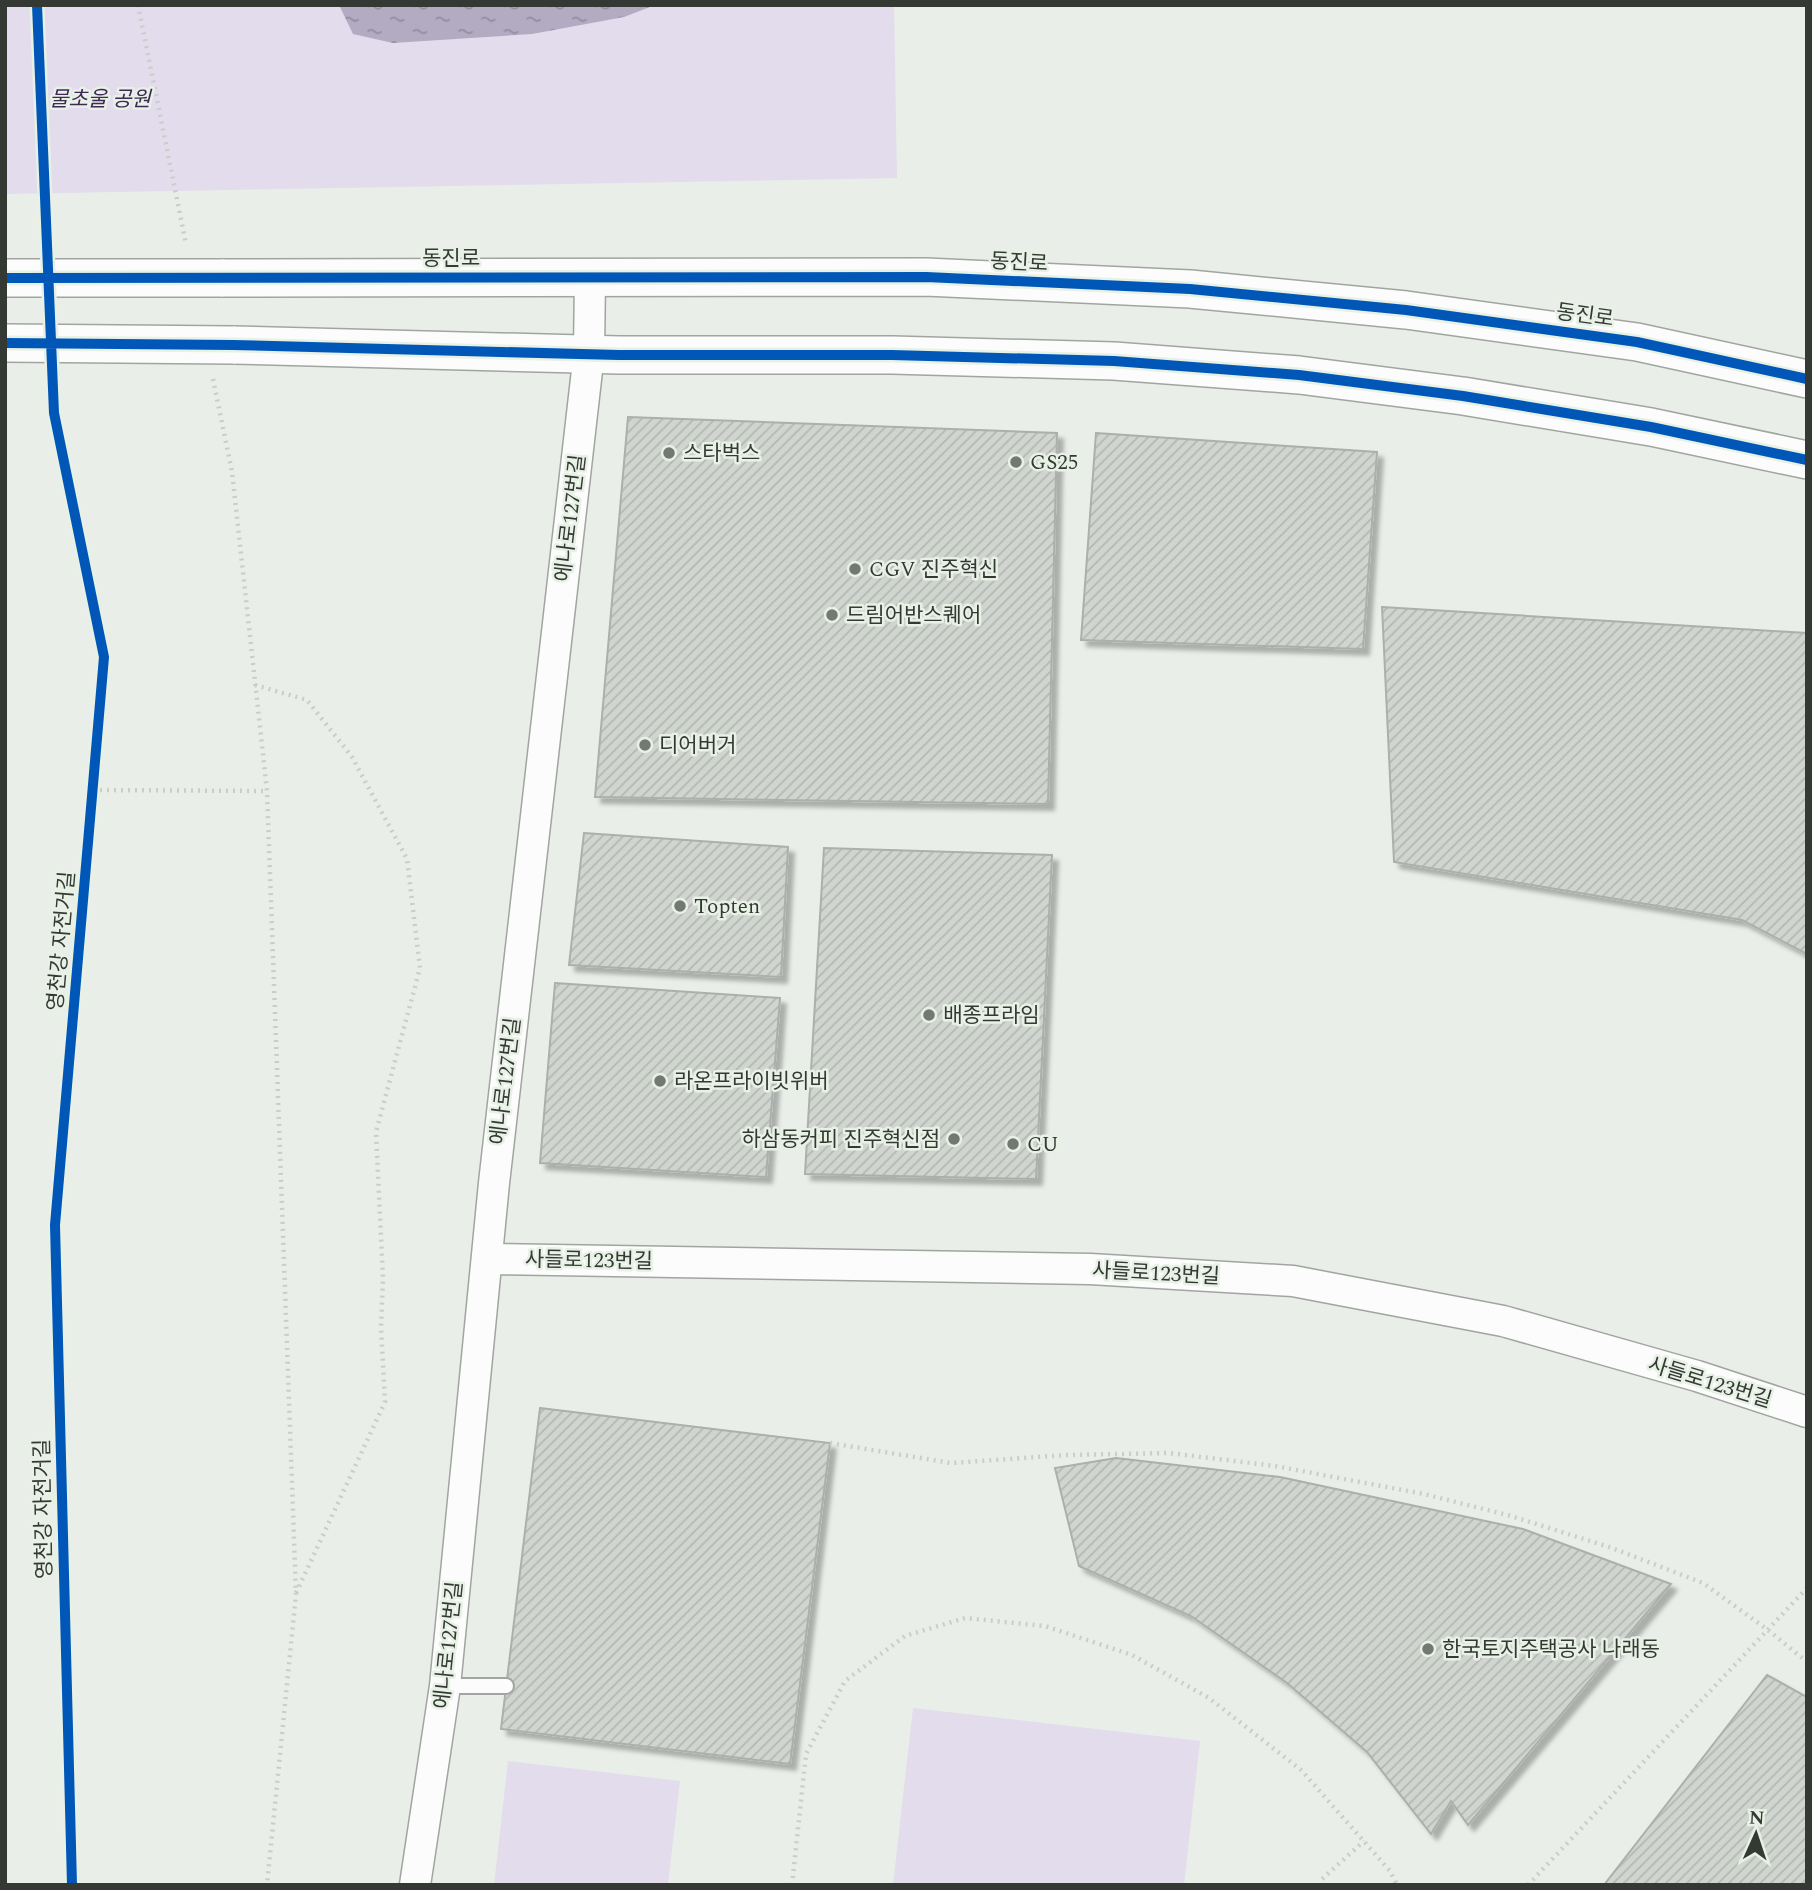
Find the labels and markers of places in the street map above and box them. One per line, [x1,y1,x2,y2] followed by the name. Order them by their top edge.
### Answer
[683,438,760,470] place label: 스타벅스
[661,445,677,461] marker: 스타벅스
[1030,447,1078,479] place label: GS25
[1008,454,1024,470] marker: GS25
[869,554,998,586] place label: CGV 진주혁신
[847,561,863,577] marker: CGV 진주혁신
[846,600,981,632] place label: 드림어반스퀘어
[824,607,840,623] marker: 드림어반스퀘어
[659,730,736,762] place label: 디어버거
[637,737,653,753] marker: 디어버거
[694,891,760,923] place label: Topten
[672,898,688,914] marker: Topten
[943,1000,1040,1032] place label: 배종프라임
[921,1007,937,1023] marker: 배종프라임
[674,1066,829,1098] place label: 라온프라이빗위버
[652,1073,668,1089] marker: 라온프라이빗위버
[742,1124,940,1156] place label: 하삼동커피 진주혁신점
[1027,1129,1059,1161] place label: CU
[946,1131,962,1147] marker: 하삼동커피 진주혁신점
[1005,1136,1021,1152] marker: CU
[1442,1634,1660,1666] place label: 한국토지주택공사 나래동
[1420,1641,1436,1657] marker: 한국토지주택공사 나래동

